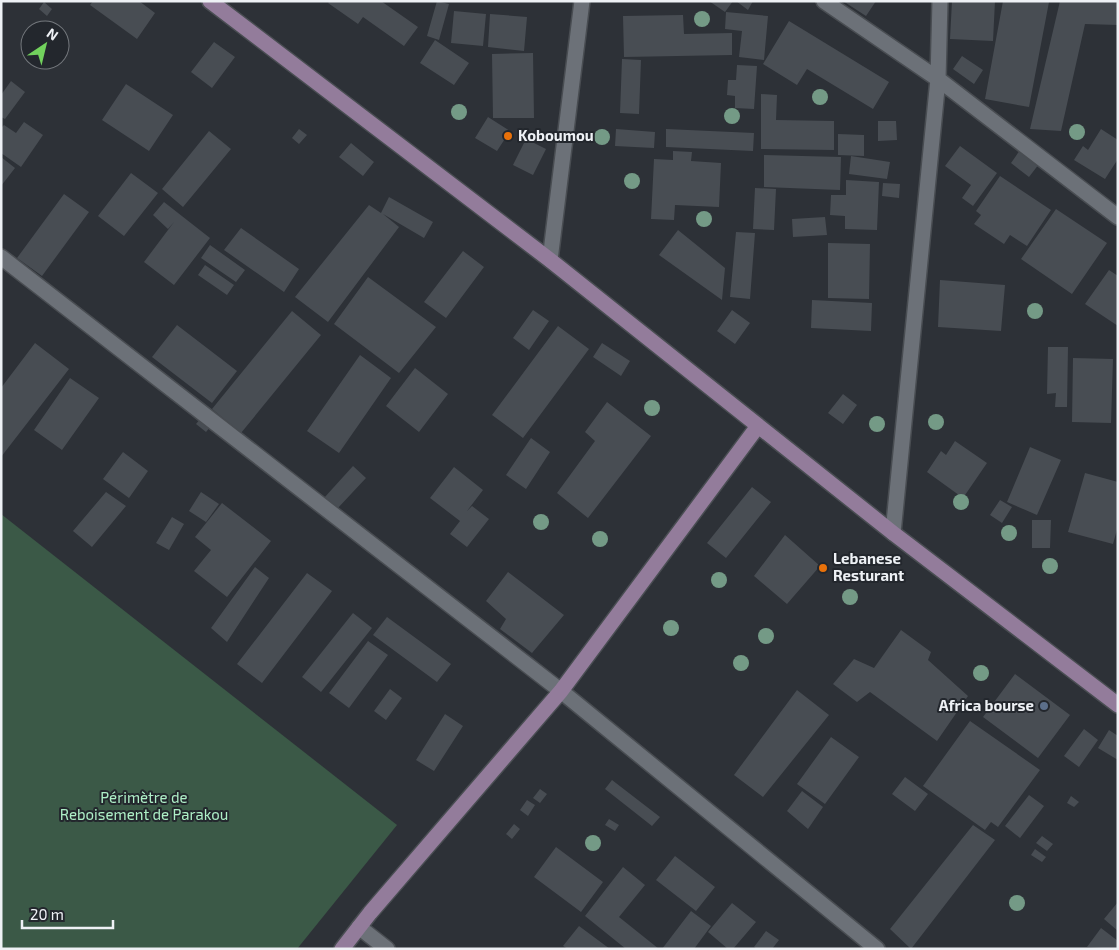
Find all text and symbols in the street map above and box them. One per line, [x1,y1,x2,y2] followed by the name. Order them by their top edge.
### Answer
[20,20,70,70] north arrow
[44,24,62,44] text: N
[518,126,594,144] place label: Koboumou
[502,130,514,142] marker: Koboumou
[833,549,904,584] place label: Lebanese Resturant
[817,562,829,574] marker: Lebanese Resturant
[939,696,1034,714] place label: Africa bourse
[1038,700,1050,712] marker: Africa bourse
[60,788,228,823] park label: Périmètre de Reboisement de Parakou
[22,898,114,930] scale bar
[30,905,64,923] text: 20 m

